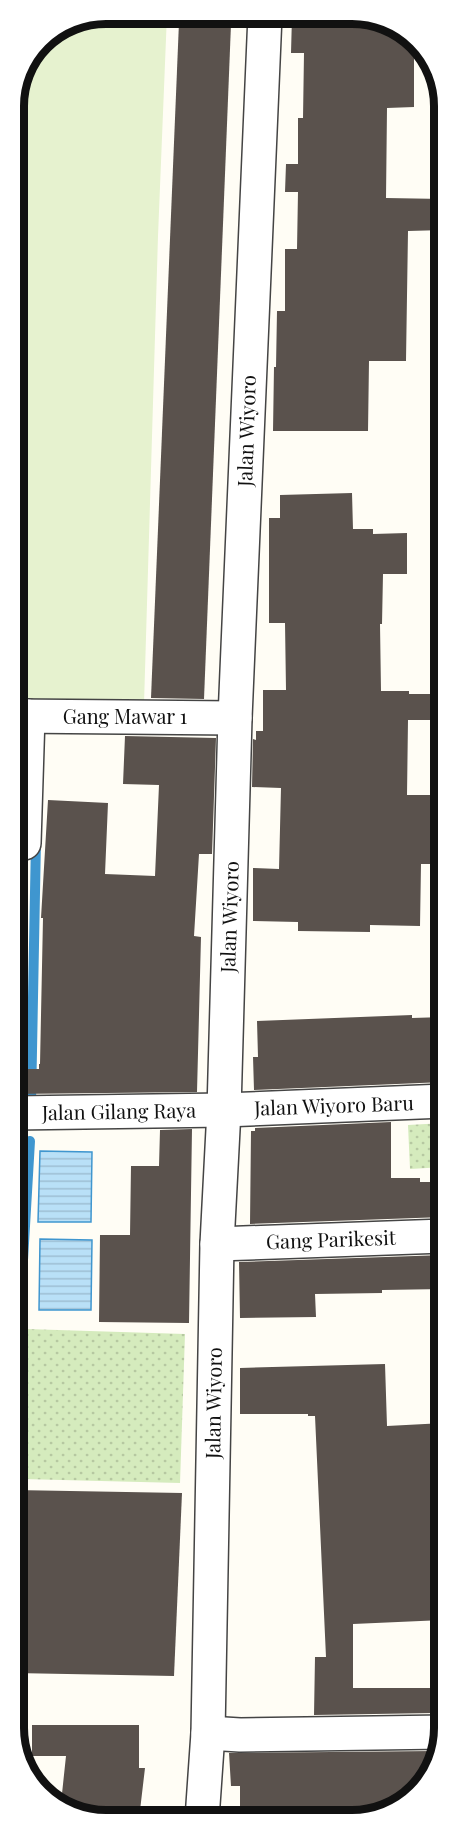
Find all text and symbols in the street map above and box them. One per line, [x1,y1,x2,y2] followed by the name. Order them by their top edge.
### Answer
[230,375,261,488] street label: Jalan Wiyoro
[63,702,187,729] street label: Gang Mawar 1
[213,861,244,974] street label: Jalan Wiyoro
[253,1088,415,1121] street label: Jalan Wiyoro Baru
[41,1096,196,1125] street label: Jalan Gilang Raya
[266,1223,397,1254] street label: Gang Parikesit
[198,1347,227,1460] street label: Jalan Wiyoro

